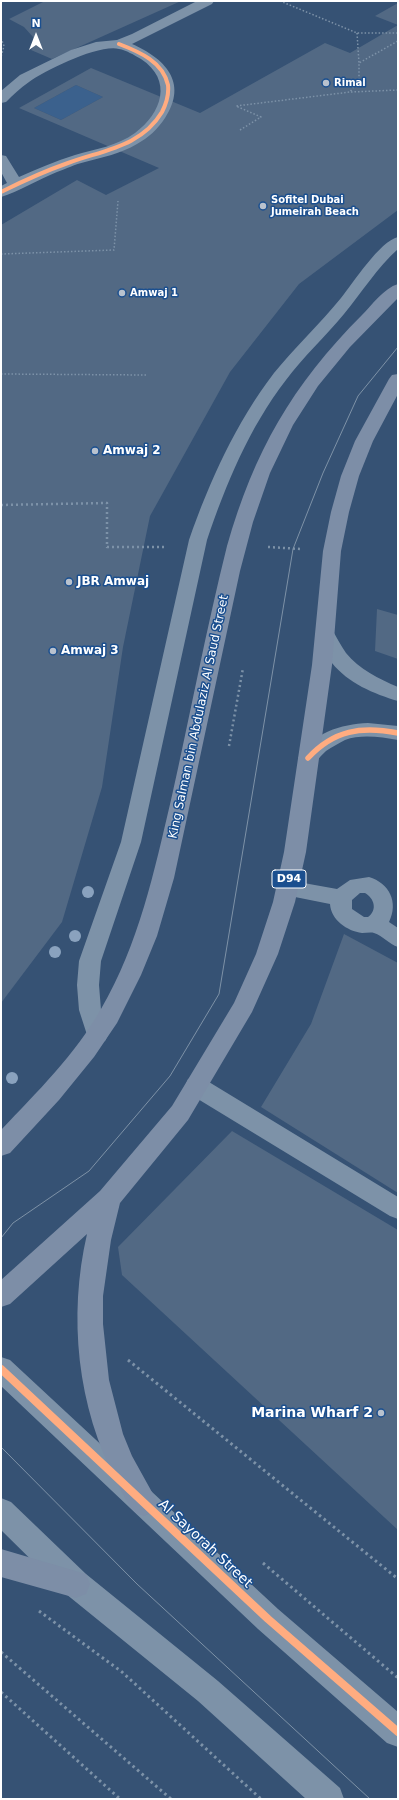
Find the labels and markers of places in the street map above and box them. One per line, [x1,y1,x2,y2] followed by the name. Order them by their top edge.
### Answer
[334,77,366,89] place label: Rimal
[321,78,331,88] marker: Rimal
[271,194,359,218] place label: Sofitel Dubai Jumeirah Beach
[258,201,268,211] marker: Sofitel Dubai Jumeirah Beach
[130,287,178,299] place label: Amwaj 1
[117,288,127,298] marker: Amwaj 1
[103,444,161,458] place label: Amwaj 2
[90,446,100,456] marker: Amwaj 2
[77,575,149,589] place label: JBR Amwaj
[64,577,74,587] marker: JBR Amwaj
[61,644,119,658] place label: Amwaj 3
[48,646,58,656] marker: Amwaj 3
[251,1405,373,1421] place label: Marina Wharf 2
[376,1408,386,1418] marker: Marina Wharf 2

